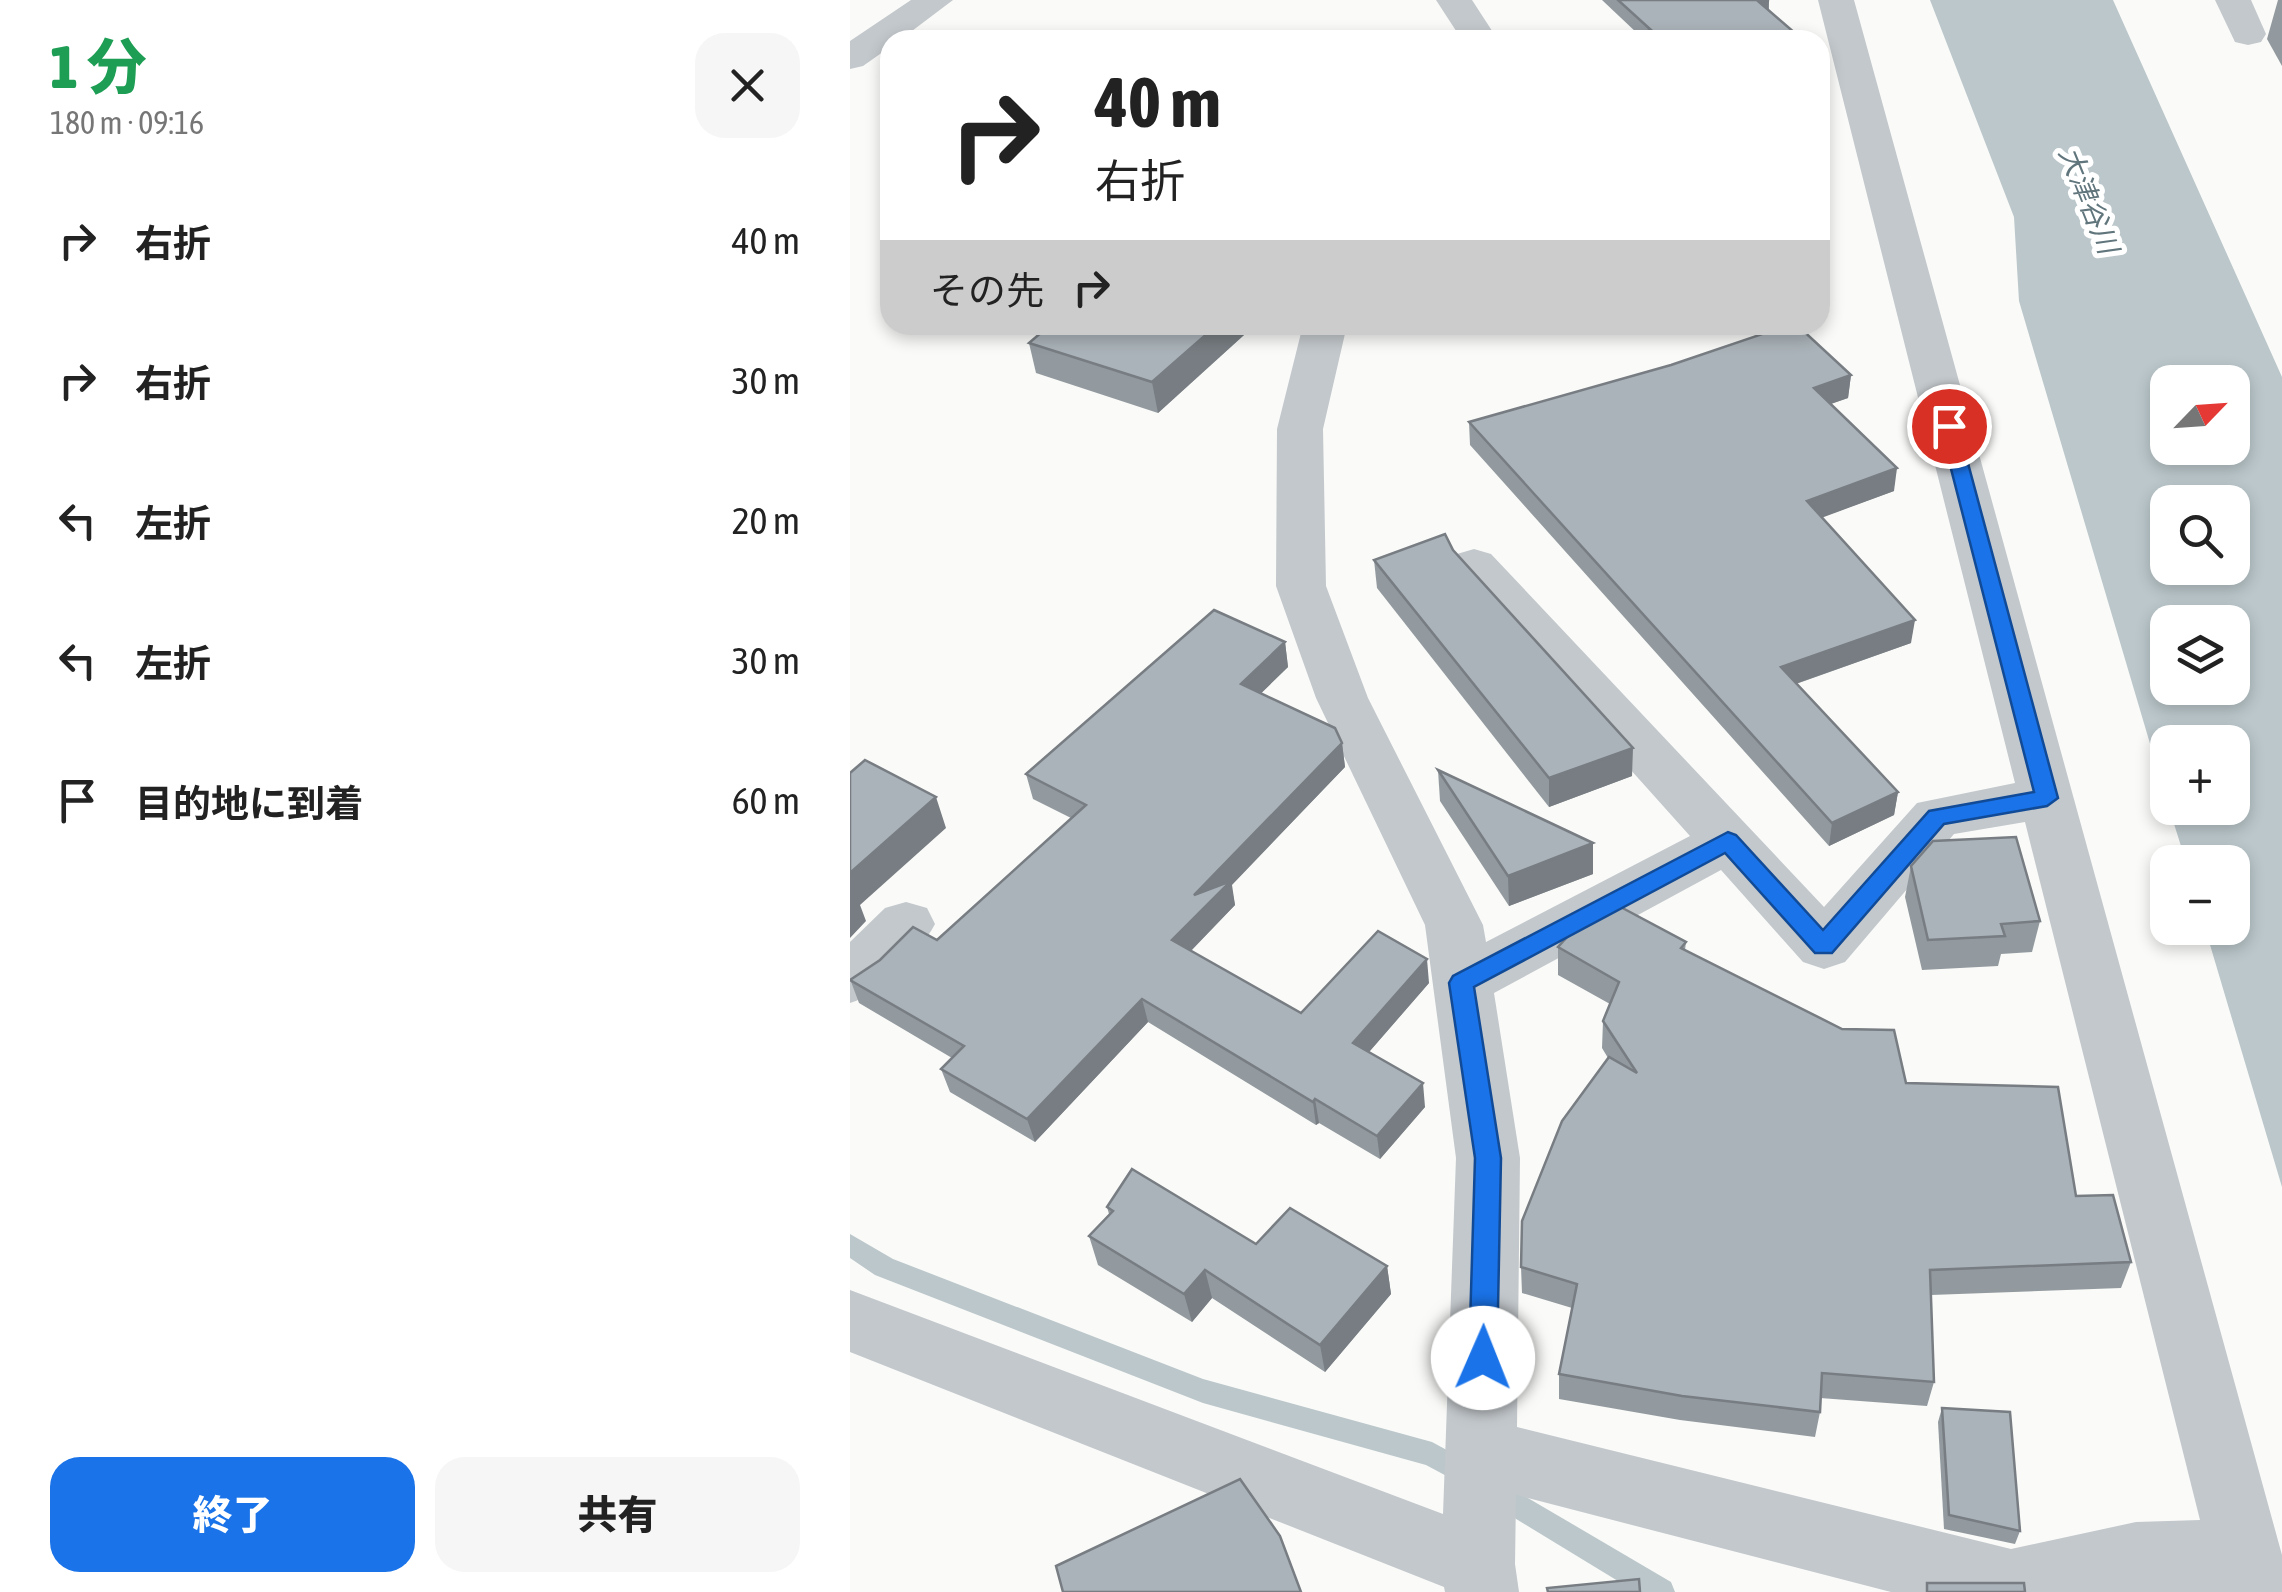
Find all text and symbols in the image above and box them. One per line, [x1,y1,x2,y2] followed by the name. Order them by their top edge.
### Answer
[50,32,146,101] text: 1 分
[695,33,800,138] button: close
[1095,62,1221,142] text: 40 m
[930,70,1060,200] icon: right
[50,104,204,141] text: 180 m · 09:16
[2053,142,2126,261] water label: 大津谷川
[1095,155,1185,207] text: 右折
[50,213,105,268] icon: right
[732,219,800,262] text: 40 m
[135,222,211,265] text: 右折
[1064,260,1119,315] icon: right
[930,269,1044,312] text: その先
[50,353,105,408] icon: right
[732,359,800,402] text: 30 m
[135,362,211,405] text: 右折
[2150,365,2250,465] north arrow
[2150,365,2250,945] map controls
[1907,384,1992,469] pin
[1922,399,1977,454] icon: arrive
[2150,485,2250,585] button: search
[50,493,105,548] icon: left
[732,499,800,542] text: 20 m
[135,502,211,545] text: 左折
[2150,605,2250,705] button: layers
[50,633,105,688] icon: left
[732,639,800,682] text: 30 m
[135,642,211,685] text: 左折
[2150,725,2250,825] button: +
[50,773,105,828] icon: arrive
[732,779,800,822] text: 60 m
[135,782,363,825] text: 目的地に到着
[2150,845,2250,945] button: −
[1431,1306,1535,1410] position arrow
[50,1457,415,1572] button: 終了
[435,1457,800,1572] button: 共有

